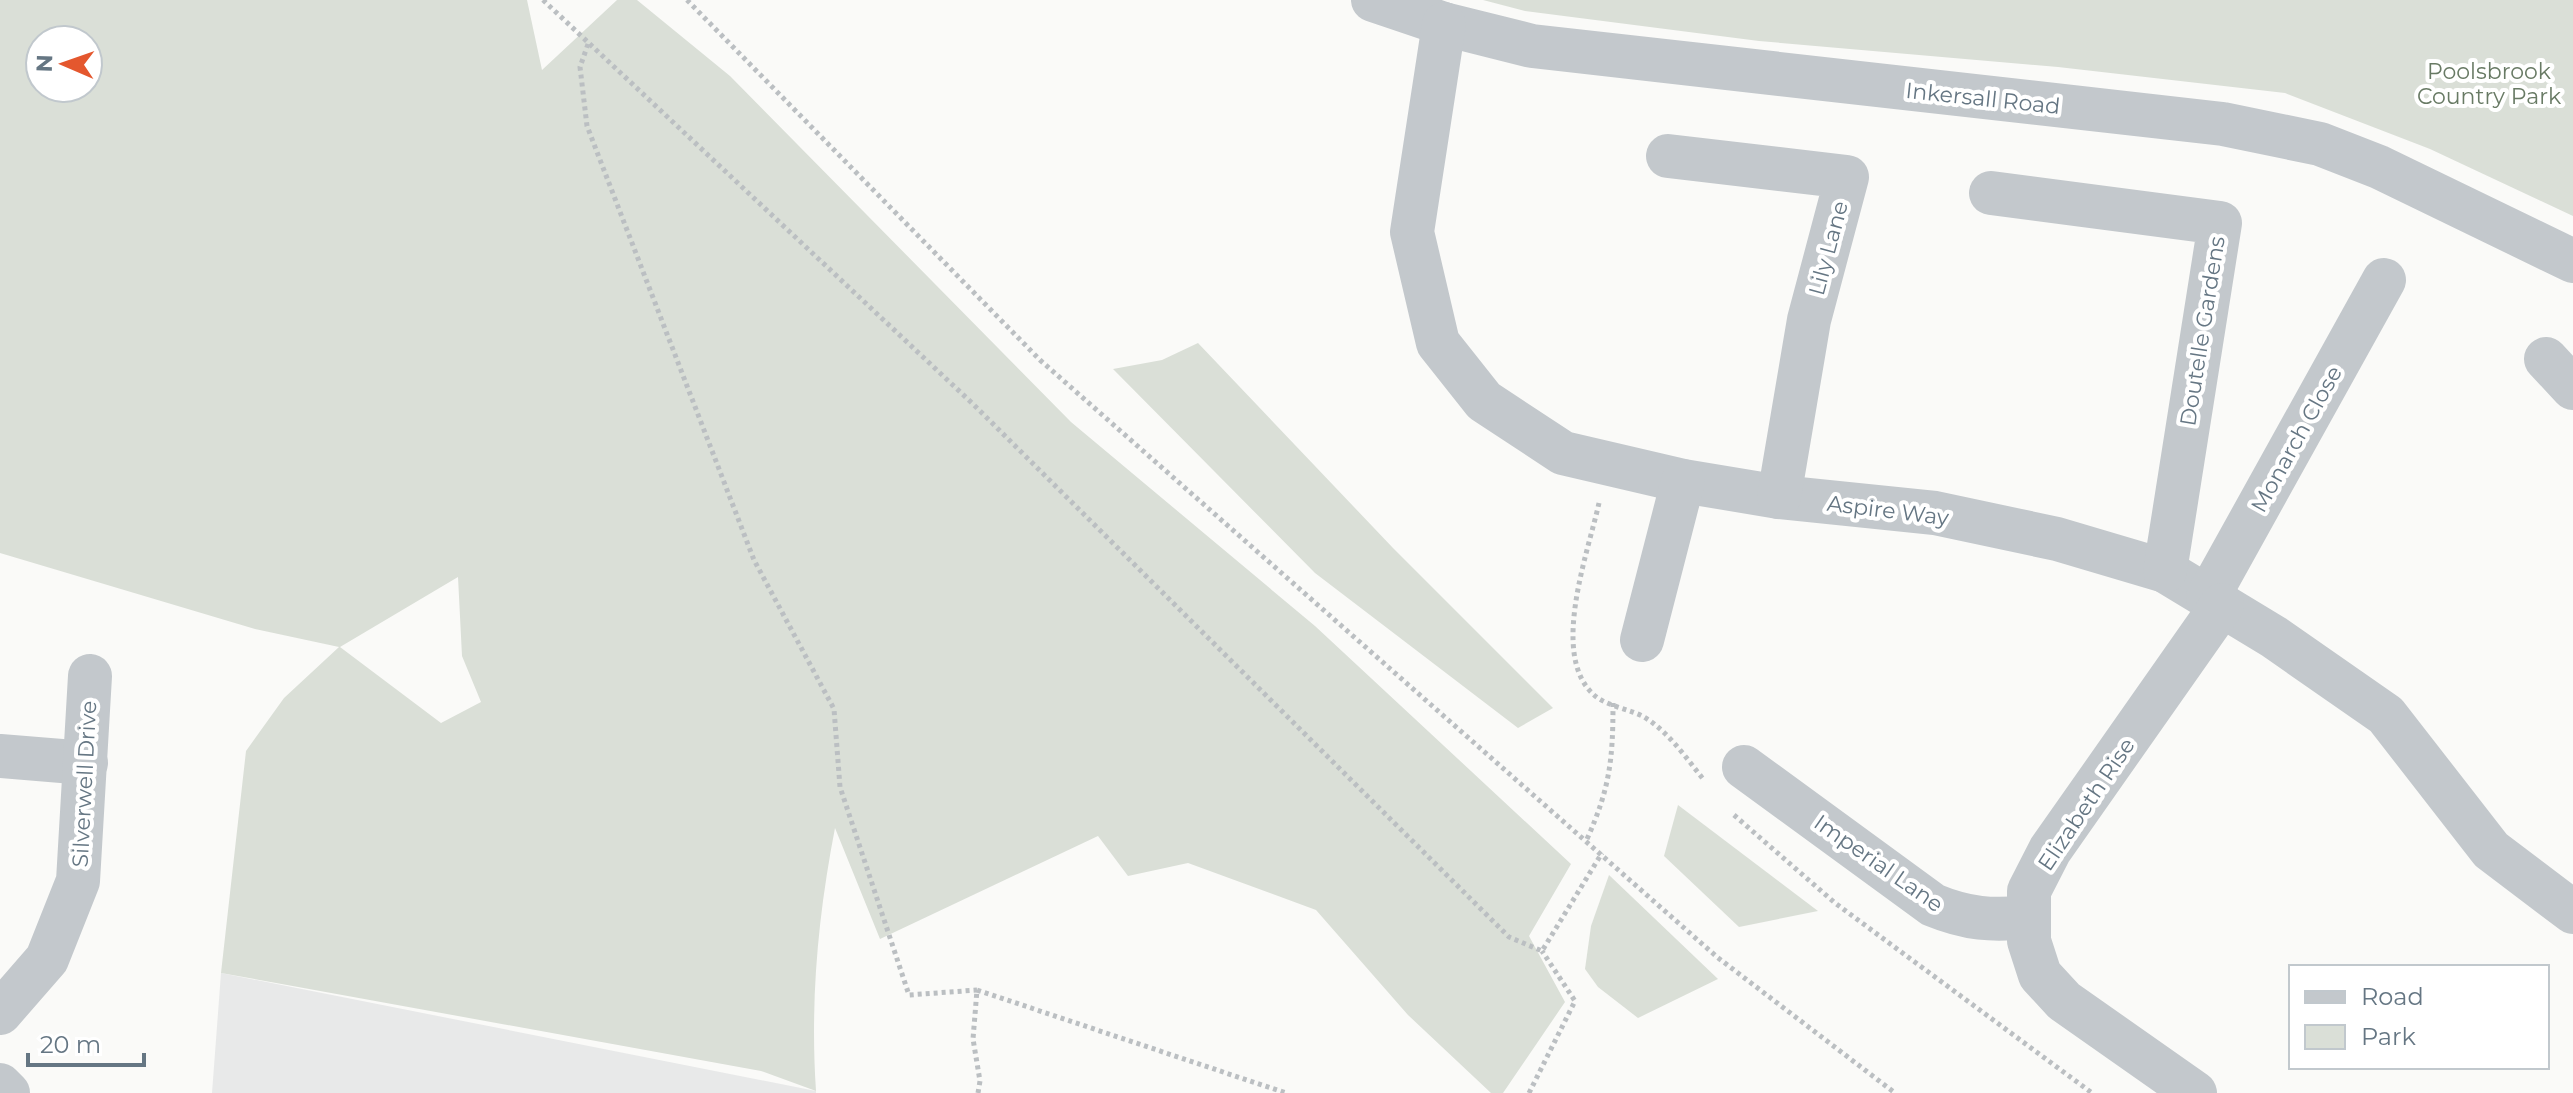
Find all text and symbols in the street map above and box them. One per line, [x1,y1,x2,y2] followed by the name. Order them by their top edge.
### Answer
[24,24,104,104] north arrow
[31,54,58,73] text: N
[2417,58,2562,110] park label: Poolsbrook Country Park
[1904,77,2061,120] street label: Inkersall Road
[1803,198,1854,298] street label: Lily Lane
[2174,234,2231,428] street label: Doutelle Gardens
[2245,361,2348,517] street label: Monarch Close
[1825,490,1950,531] street label: Aspire Way
[67,700,102,868] street label: Silverwell Drive
[2032,733,2141,876] street label: Elizabeth Rise
[1809,809,1949,918] street label: Imperial Lane
[2289,965,2549,1069] legend
[2361,982,2424,1011] text: Road
[28,1017,144,1067] scale bar
[2361,1022,2416,1051] text: Park
[40,1030,101,1059] text: 20 m

